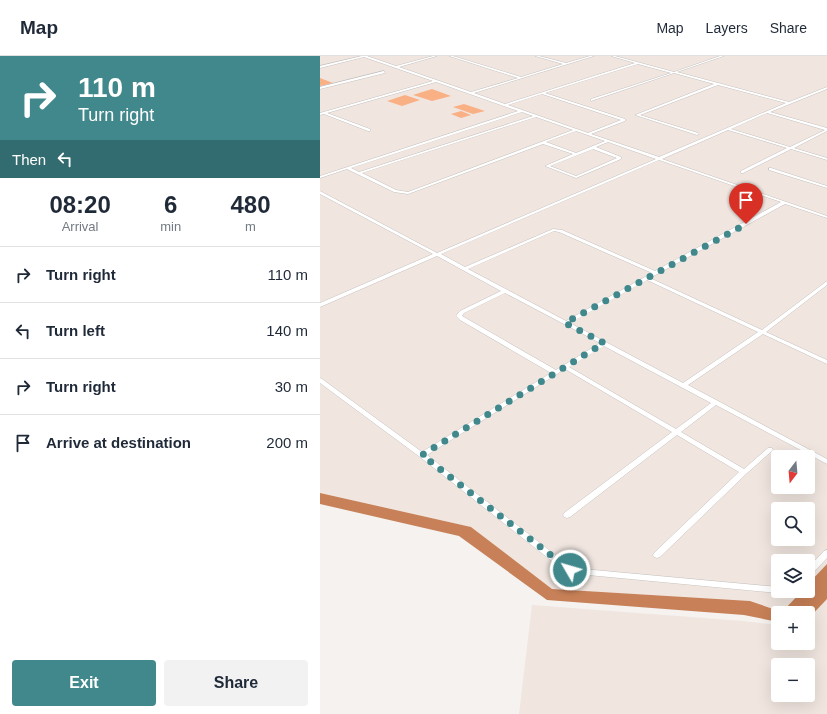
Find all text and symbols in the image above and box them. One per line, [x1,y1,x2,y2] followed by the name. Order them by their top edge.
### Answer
[20,17,58,38] text: Map
[656,20,684,36] text: Map
[706,20,748,36] text: Layers
[770,20,807,36] text: Share
[12,72,64,124] icon: right
[78,72,156,103] text: 110 m
[78,105,154,125] text: Turn right
[54,148,76,170] icon: left
[12,151,46,168] text: Then
[729,183,763,224] pin
[735,189,757,211] icon: arrive
[49,191,111,218] text: 08:20
[164,191,177,218] text: 6
[231,191,271,218] text: 480
[62,219,99,234] text: Arrival
[160,219,181,234] text: min
[245,219,256,234] text: m
[12,264,34,286] icon: right
[46,266,116,283] text: Turn right
[267,266,308,283] text: 110 m
[12,320,34,342] icon: left
[46,322,105,339] text: Turn left
[266,322,308,339] text: 140 m
[12,376,34,398] icon: right
[46,378,116,395] text: Turn right
[275,378,308,395] text: 30 m
[12,432,34,454] icon: arrive
[46,434,191,451] text: Arrive at destination
[266,434,308,451] text: 200 m
[771,450,815,494] north arrow
[771,450,815,702] map controls
[771,502,815,546] button: search
[549,549,591,591] position arrow
[771,554,815,598] button: layers
[771,606,815,650] button: +
[771,658,815,702] button: −
[12,660,156,706] button: Exit
[164,660,308,706] button: Share

